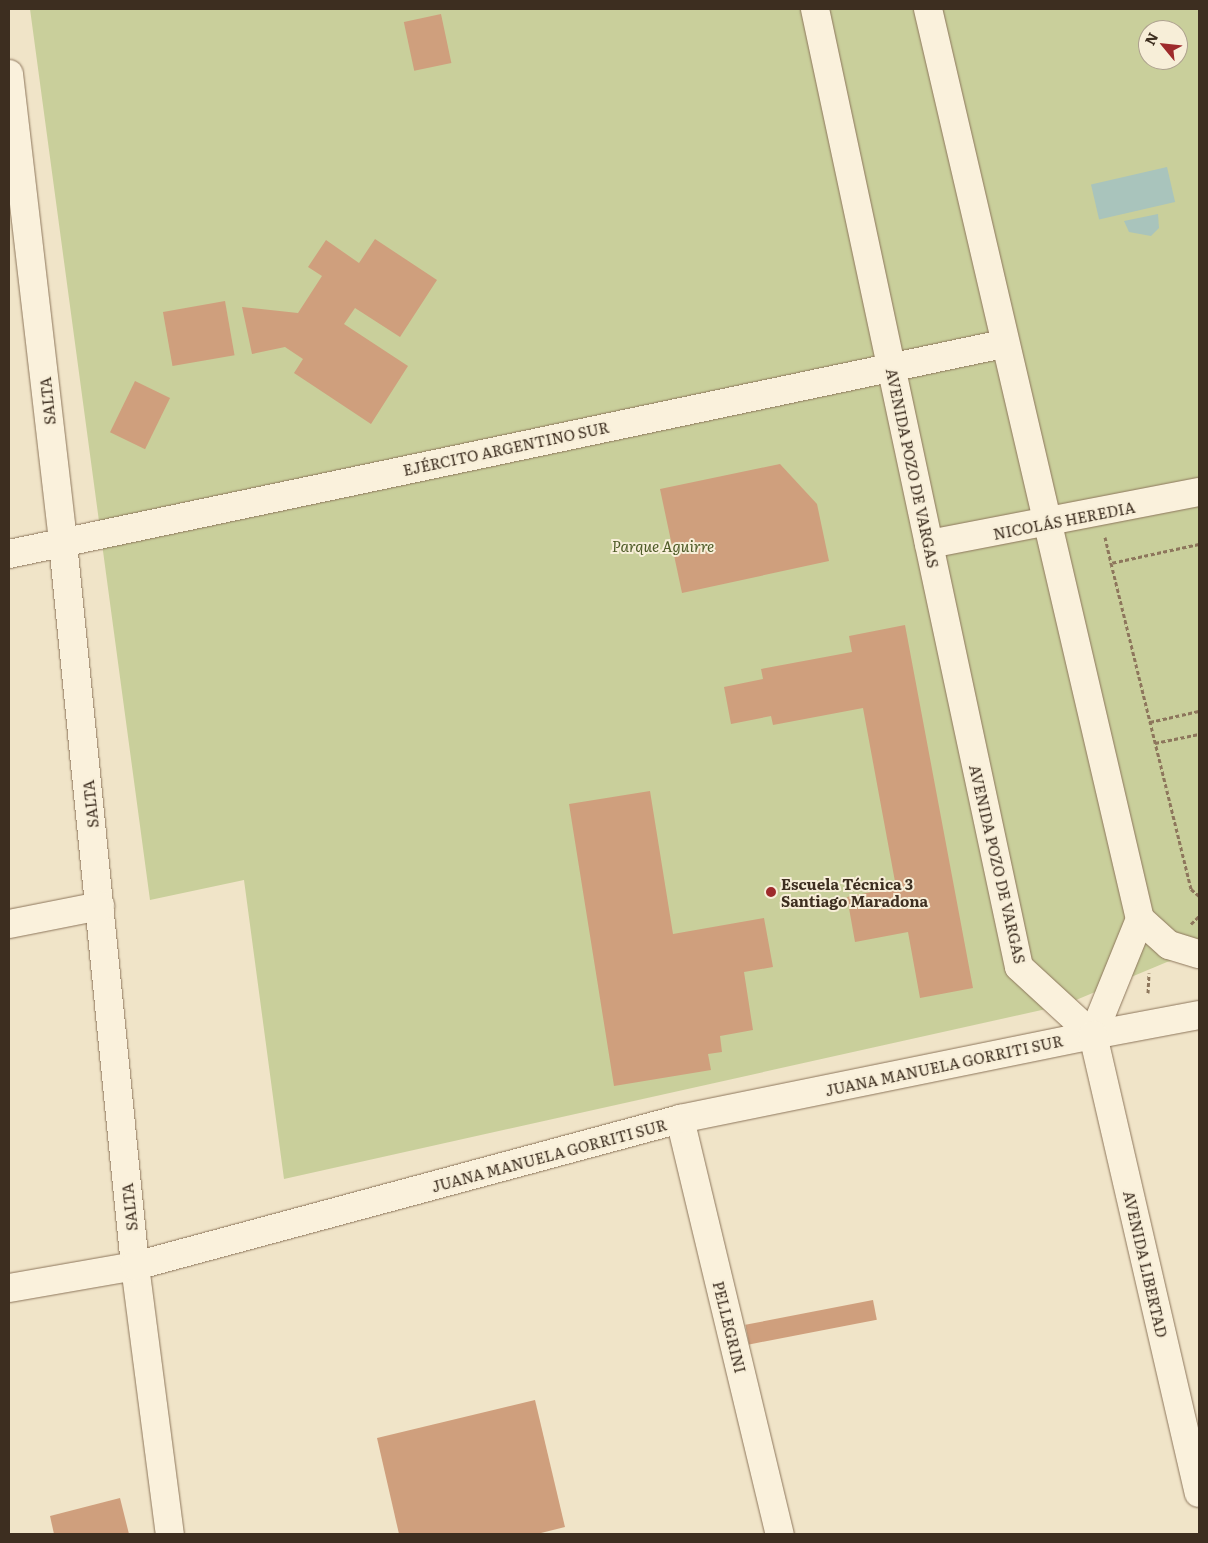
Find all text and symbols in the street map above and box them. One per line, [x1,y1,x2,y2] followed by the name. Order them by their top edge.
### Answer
[1138,20,1188,70] north arrow
[1139,29,1162,48] text: N
[883,366,943,570] street label: AVENIDA POZO DE VARGAS
[36,376,58,426] street label: SALTA
[401,417,611,479] street label: EJÉRCITO ARGENTINO SUR
[992,497,1136,543] street label: NICOLÁS HEREDIA
[612,537,714,555] park label: Parque Aguirre
[966,763,1030,965] street label: AVENIDA POZO DE VARGAS
[79,779,101,829] street label: SALTA
[781,874,928,909] place label: Escuela Técnica 3 Santiago Maradona
[765,886,777,898] marker: Escuela Técnica 3 Santiago Maradona
[823,1031,1065,1099] street label: JUANA MANUELA GORRITI SUR
[429,1115,669,1195] street label: JUANA MANUELA GORRITI SUR
[118,1182,140,1232] street label: SALTA
[1120,1189,1172,1339] street label: AVENIDA LIBERTAD
[710,1279,750,1375] street label: PELLEGRINI

